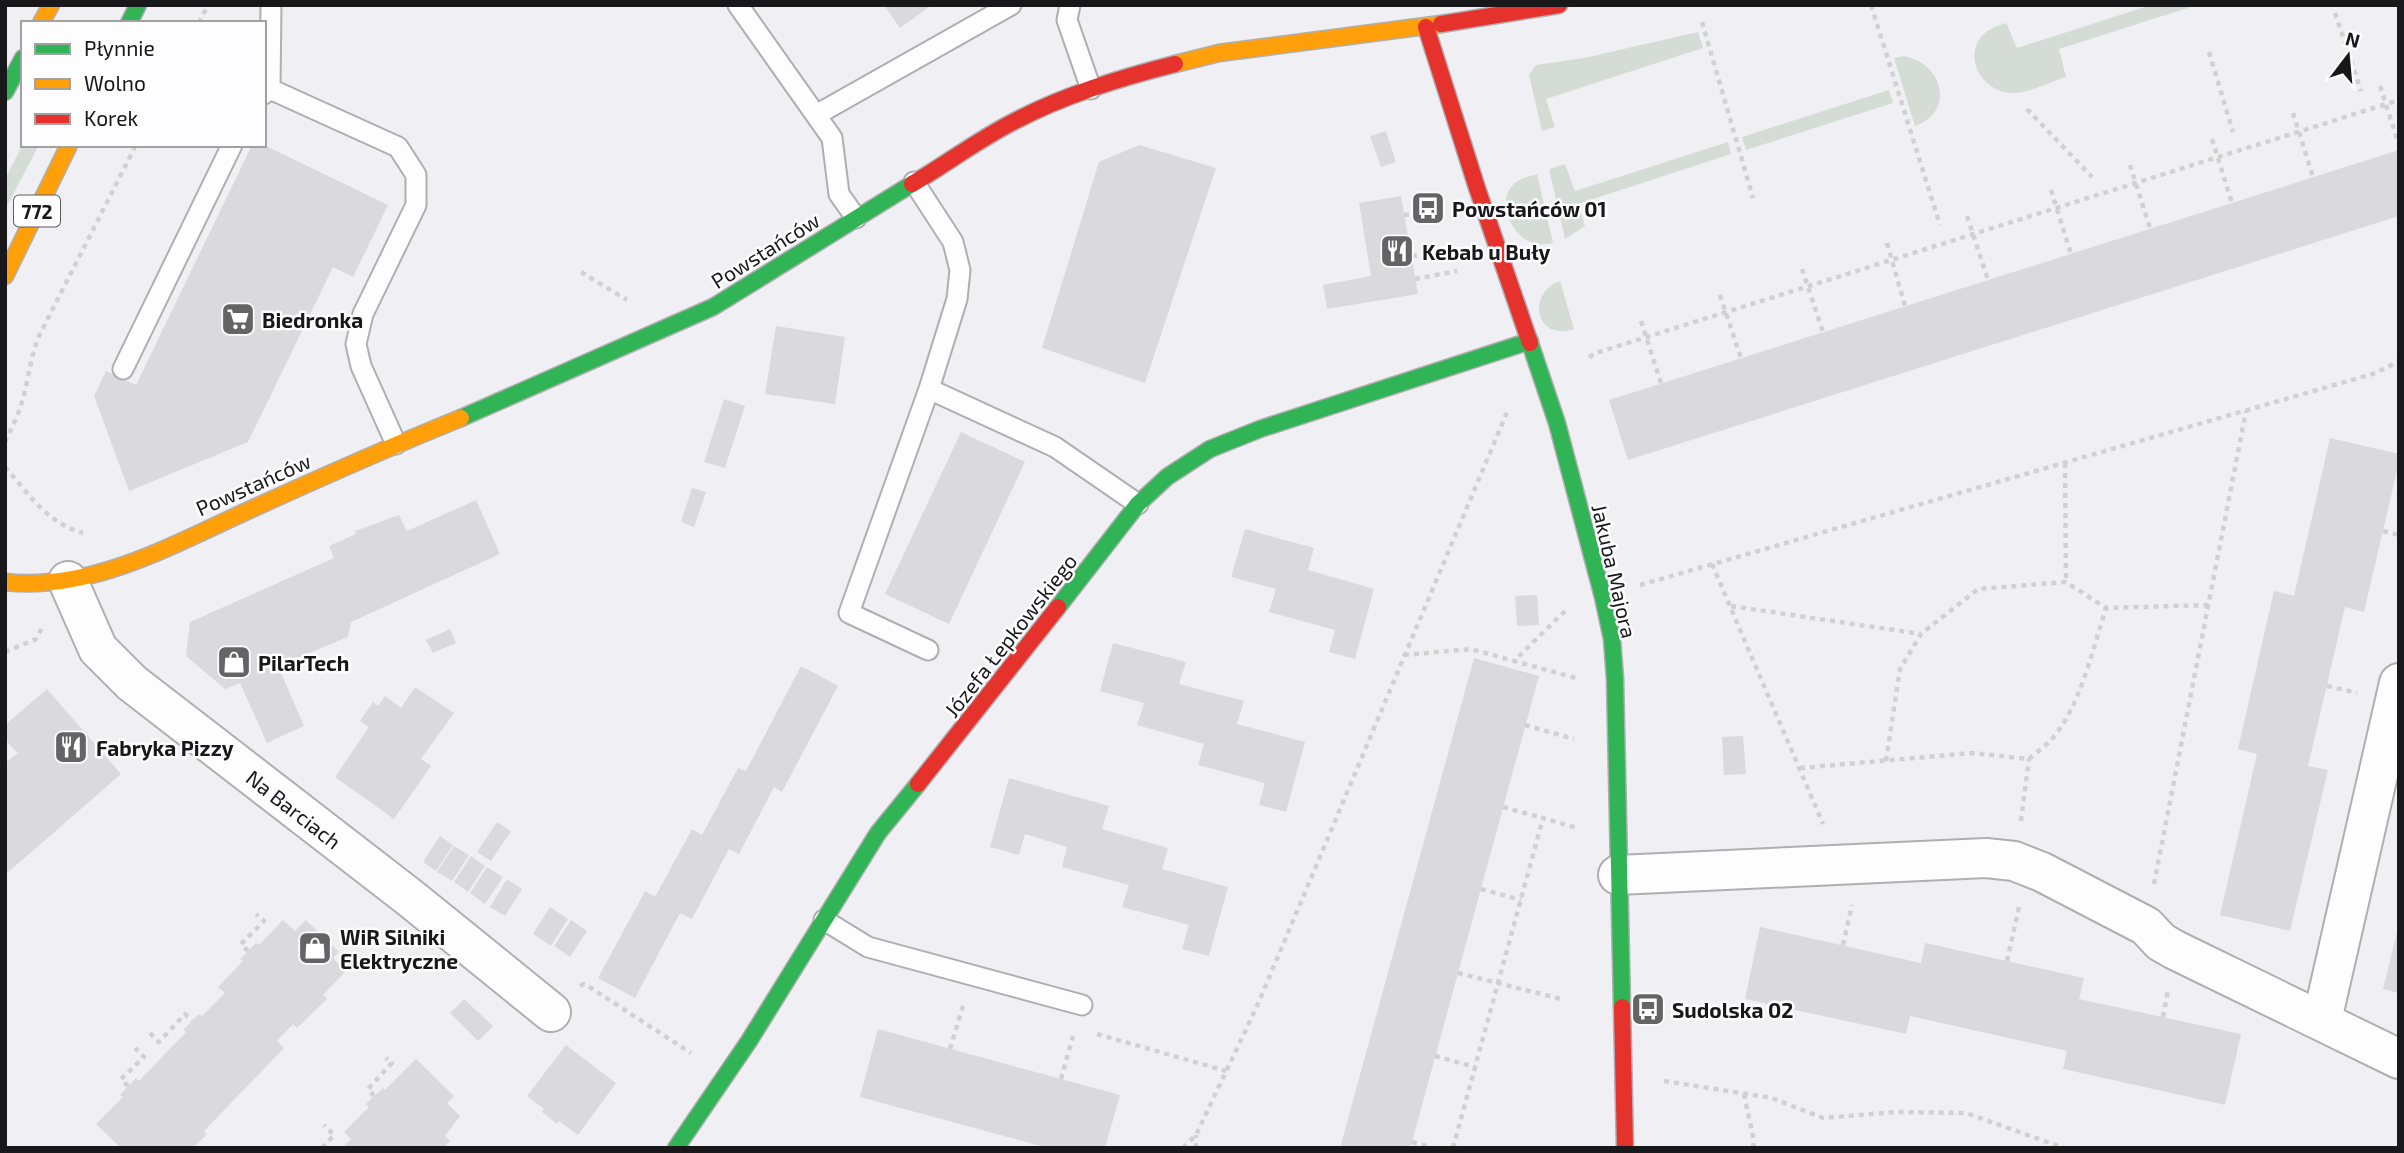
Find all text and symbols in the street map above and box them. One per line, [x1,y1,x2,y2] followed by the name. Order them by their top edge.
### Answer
[21,21,266,147] legend
[2313,21,2383,91] north arrow
[2343,26,2363,52] text: N
[84,35,155,60] text: Płynnie
[84,70,146,95] text: Wolno
[84,105,138,130] text: Korek
[1409,189,1447,227] bus stop icon: Powstańców 01
[14,196,60,226] road number: 772
[1452,196,1607,221] place label: Powstańców 01
[706,207,824,293] street label: Powstańców
[1378,232,1416,270] restaurant icon: Kebab u Buły
[1422,239,1550,265] place label: Kebab u Buły
[219,300,257,338] supermarket icon: Biedronka
[262,307,363,332] place label: Biedronka
[192,448,314,520] street label: Powstańców
[1586,502,1643,641] street label: Jakuba Majora
[938,548,1082,722] street label: Józefa Łepkowskiego
[215,643,253,681] shop icon: PilarTech
[258,650,349,675] place label: PilarTech
[52,728,90,766] restaurant icon: Fabryka Pizzy
[96,735,234,761] place label: Fabryka Pizzy
[242,764,346,854] street label: Na Barciach
[340,924,458,974] place label: WiR Silniki Elektryczne
[296,929,334,967] shop icon: WiR Silniki Elektryczne
[1629,990,1667,1028] bus stop icon: Sudolska 02
[1672,997,1793,1022] place label: Sudolska 02

